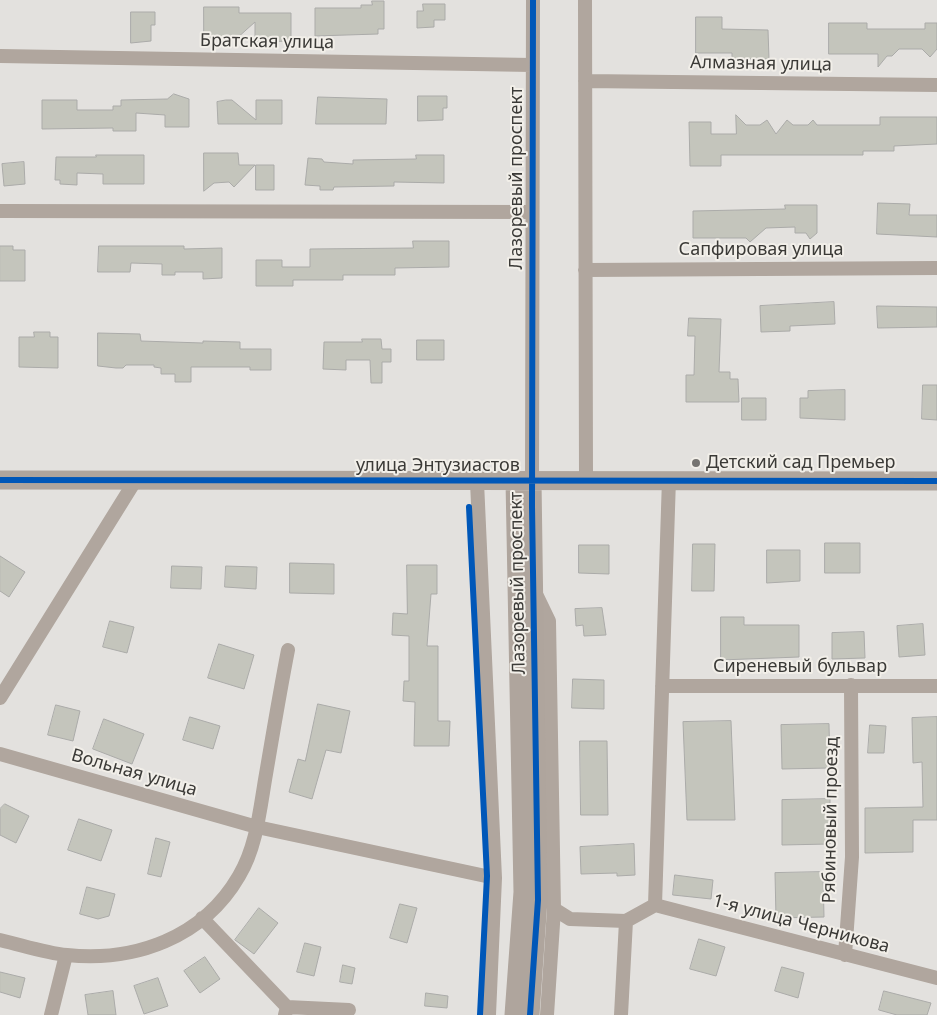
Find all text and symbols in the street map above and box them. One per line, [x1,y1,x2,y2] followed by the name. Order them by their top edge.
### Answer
[200,30,334,54] street label: Братская улица
[690,52,832,76] street label: Алмазная улица
[506,87,528,269] street label: Лазоревый проспект
[679,239,843,261] street label: Сапфировая улица
[706,452,896,474] place label: Детский сад Премьер
[356,455,520,477] street label: улица Энтузиастов
[690,457,702,469] marker: Детский сад Премьер
[506,491,530,675] street label: Лазоревый проспект
[713,656,887,678] street label: Сиреневый бульвар
[819,737,843,903] street label: Рябиновый проезд
[69,745,199,801] street label: Вольная улица
[710,890,892,958] street label: 1-я улица Черникова

